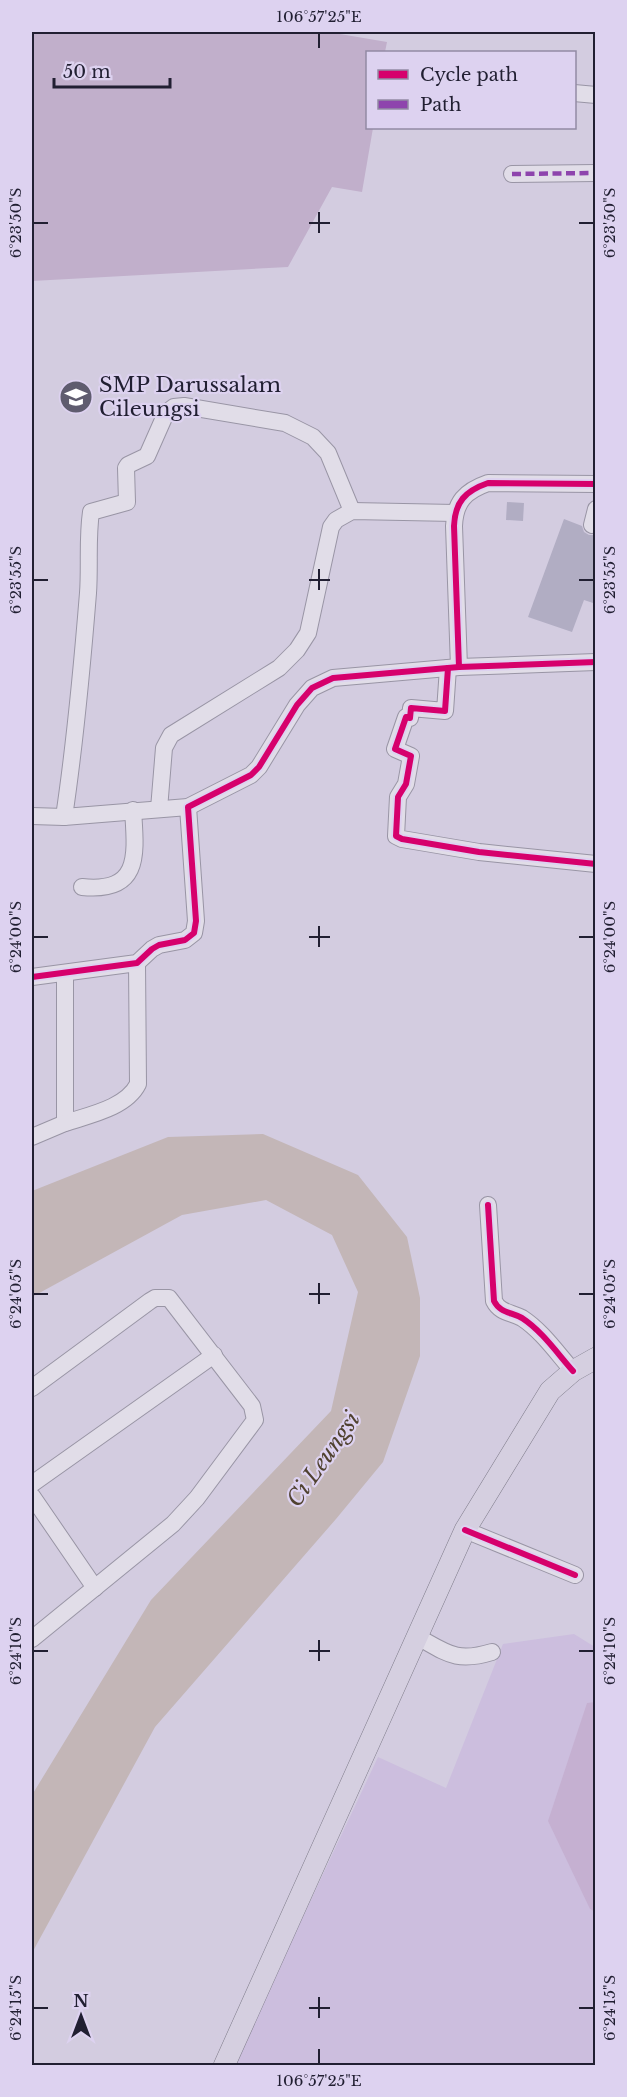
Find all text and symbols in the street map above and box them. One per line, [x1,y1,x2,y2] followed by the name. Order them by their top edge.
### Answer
[276,7,362,26] text: 106°57'25"E
[54,51,170,89] scale bar
[366,51,576,129] legend
[63,61,111,83] text: 50 m
[420,64,518,86] text: Cycle path
[420,94,461,116] text: Path
[6,188,25,258] text: 6°23'50"S
[600,188,619,258] text: 6°23'50"S
[99,372,282,422] place label: SMP Darussalam Cileungsi
[58,379,94,415] school or university icon: SMP Darussalam Cileungsi
[6,546,25,614] text: 6°23'55"S
[600,546,619,614] text: 6°23'55"S
[6,901,25,973] text: 6°24'00"S
[600,901,619,973] text: 6°24'00"S
[6,1259,25,1329] text: 6°24'05"S
[600,1259,619,1329] text: 6°24'05"S
[281,1406,366,1512] water label: Ci Leungsi
[6,1617,25,1685] text: 6°24'10"S
[600,1617,619,1685] text: 6°24'10"S
[6,1975,25,2041] text: 6°24'15"S
[600,1975,619,2041] text: 6°24'15"S
[51,1986,111,2046] north arrow
[73,1991,89,2011] text: N
[276,2071,362,2090] text: 106°57'25"E

